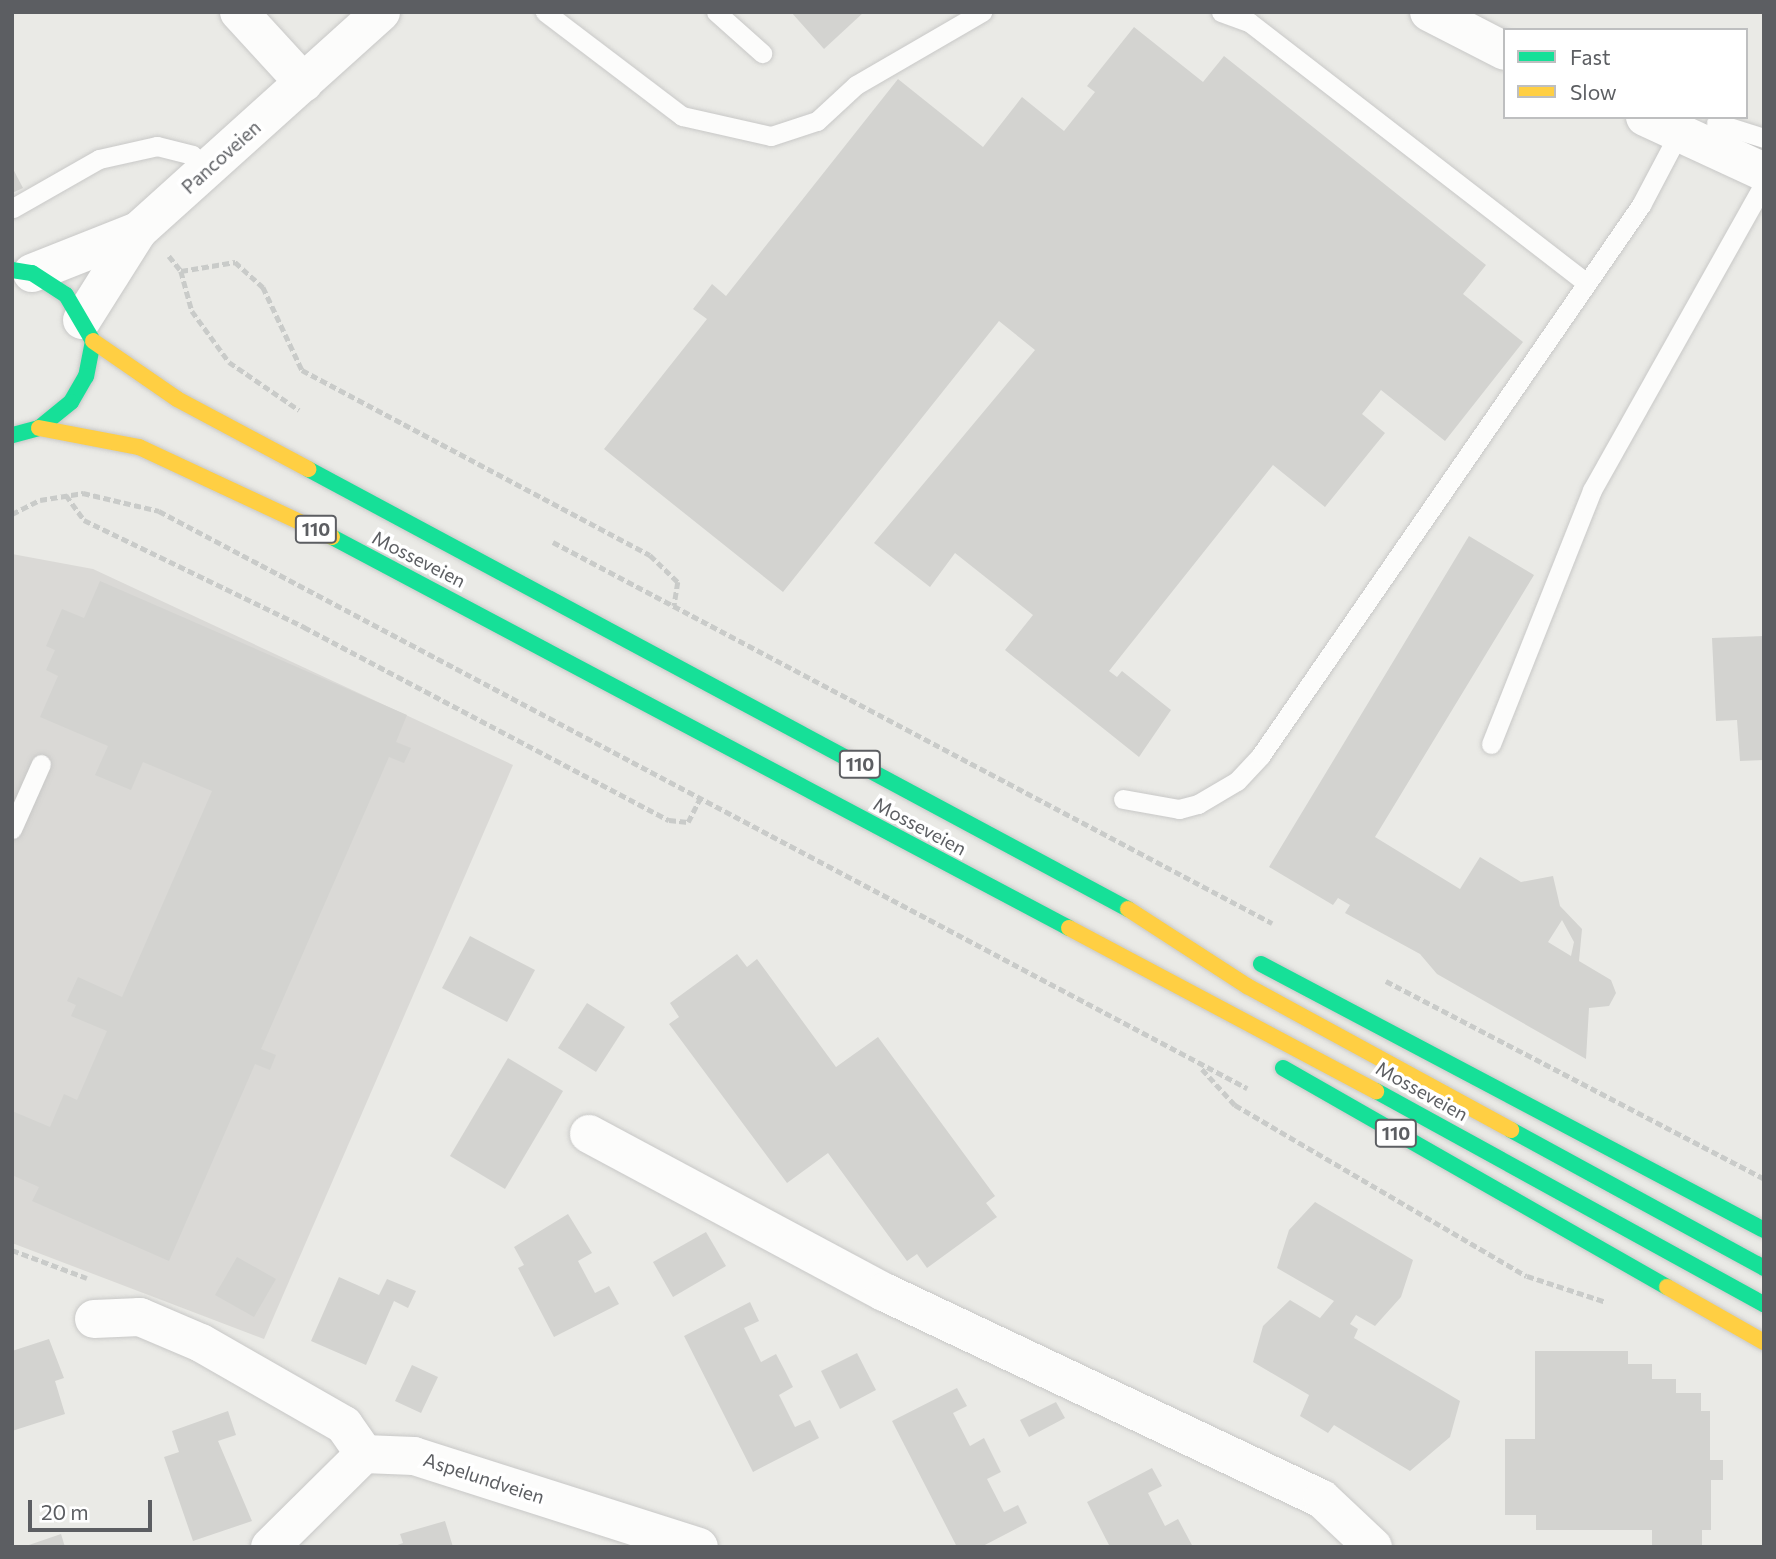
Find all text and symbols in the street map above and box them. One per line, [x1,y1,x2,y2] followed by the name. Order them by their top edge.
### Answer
[1503,28,1748,119] legend
[1570,44,1611,69] text: Fast
[1570,79,1617,104] text: Slow
[177,116,265,198] street label: Pancoveien
[293,514,339,544] road number: 110
[369,526,469,592] street label: Mosseveien
[837,750,883,778] road number: 110
[870,792,970,860] street label: Mosseveien
[1372,1056,1472,1126] street label: Mosseveien
[1373,1118,1419,1148] road number: 110
[421,1448,547,1508] street label: Aspelundveien
[32,1486,156,1530] scale bar
[41,1499,89,1524] text: 20 m

